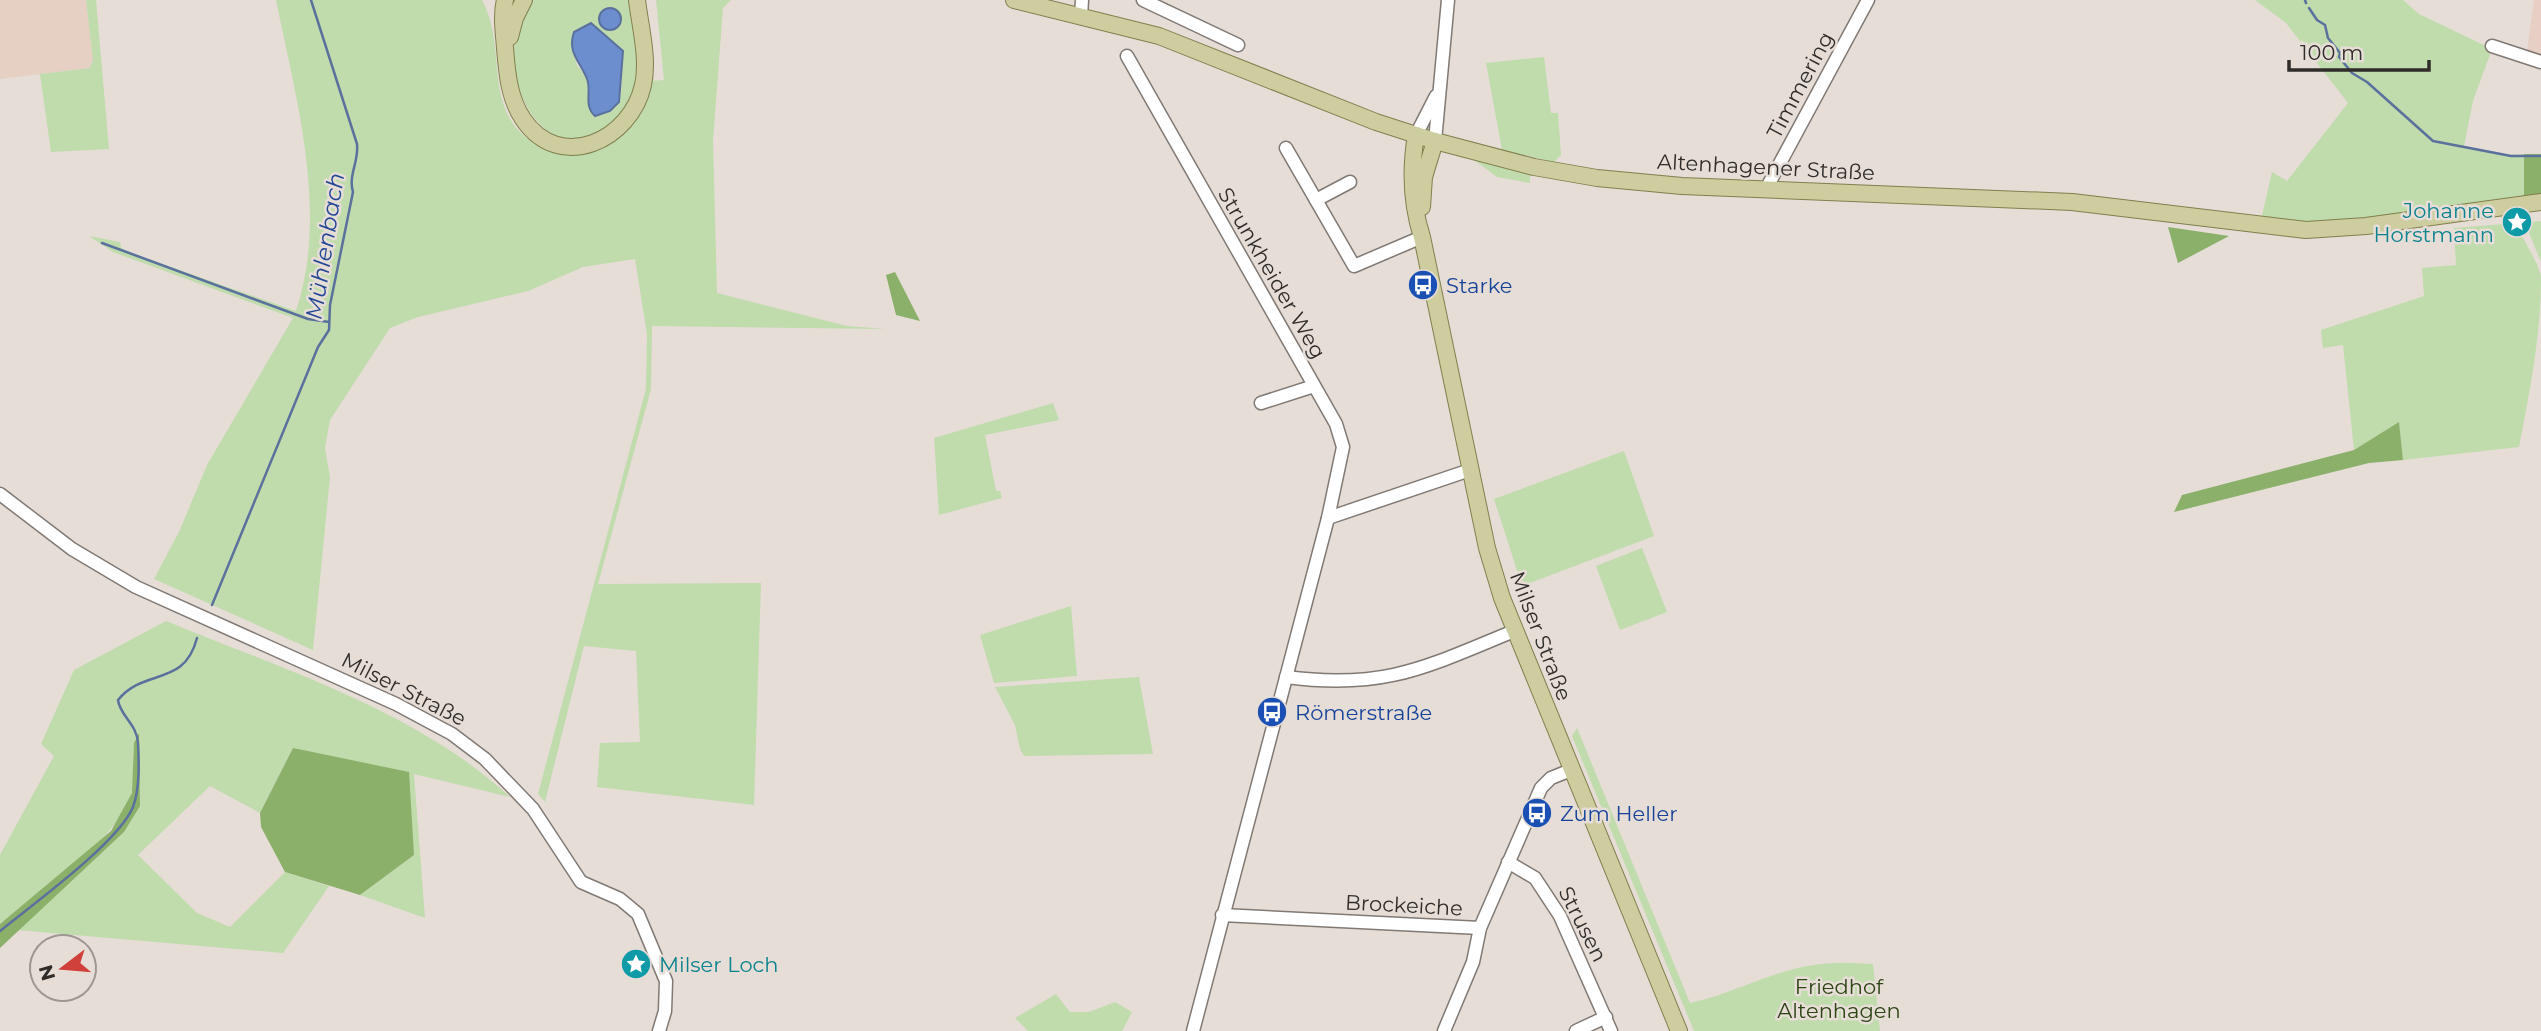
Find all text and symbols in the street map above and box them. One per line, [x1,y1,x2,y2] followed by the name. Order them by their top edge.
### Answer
[1761,27,1839,143] street label: Timmering
[2289,28,2429,72] scale bar
[2300,40,2363,65] text: 100 m
[1656,149,1876,185] street label: Altenhagener Straße
[300,171,350,321] water label: Mühlenbach
[1213,183,1331,363] street label: Strunkheider Weg
[2374,198,2494,247] place label: Johanne Horstmann
[2500,205,2534,239] place icon: Johanne Horstmann
[1406,268,1440,302] bus stop icon: Starke
[1446,273,1512,298] place label: Starke
[1505,568,1577,704] street label: Milser Straße
[338,647,470,731] street label: Milser Straße
[1255,695,1289,729] bus stop icon: Römerstraße
[1295,700,1432,725] place label: Römerstraße
[1520,796,1554,830] bus stop icon: Zum Heller
[1560,801,1678,826] place label: Zum Heller
[1553,882,1613,966] street label: Strusen
[1345,889,1463,921] street label: Brockeiche
[28,933,98,1003] north arrow
[619,947,653,981] place icon: Milser Loch
[659,952,778,977] place label: Milser Loch
[34,962,60,983] text: N
[1777,974,1901,1023] park label: Friedhof Altenhagen

